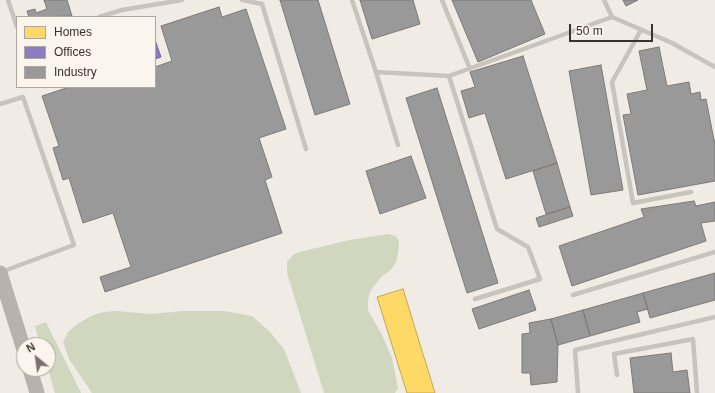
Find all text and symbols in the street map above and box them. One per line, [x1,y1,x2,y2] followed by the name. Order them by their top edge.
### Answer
[16,16,156,88] legend
[571,16,655,42] scale bar
[576,24,603,38] text: 50 m
[54,25,92,39] text: Homes
[54,45,91,59] text: Offices
[54,65,97,79] text: Industry
[16,337,56,377] north arrow
[24,340,37,355] text: N

